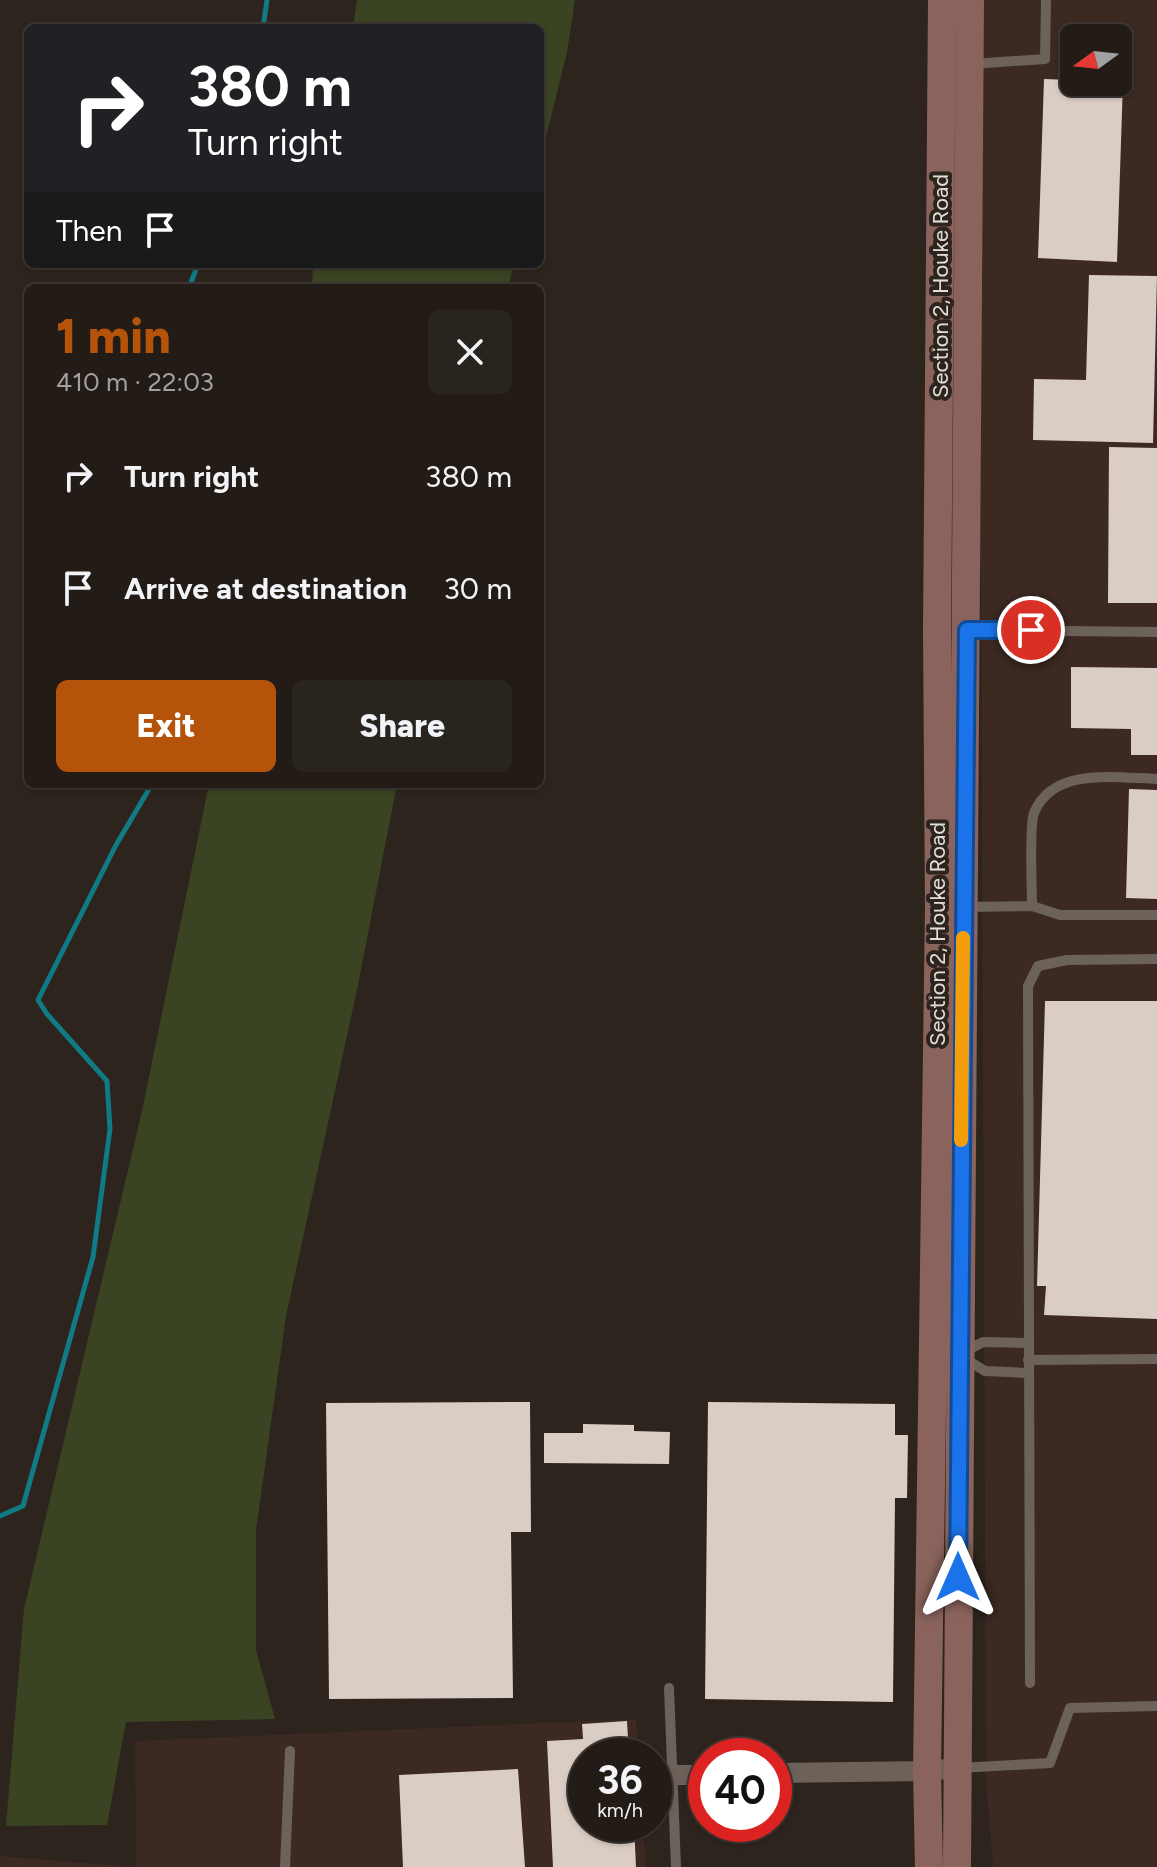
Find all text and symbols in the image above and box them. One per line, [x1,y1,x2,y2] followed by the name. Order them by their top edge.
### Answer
[1060,24,1132,96] north arrow
[1060,24,1132,96] map controls
[188,53,352,120] text: 380 m
[56,56,160,160] icon: right
[188,121,343,164] text: Turn right
[927,174,954,398] street label: Section 2, Houke Road
[138,208,182,252] icon: arrive
[56,212,122,249] text: Then
[56,307,171,365] text: 1 min
[428,310,512,394] button: close
[56,366,214,398] text: 410 m · 22:03
[56,454,100,498] icon: right
[124,458,259,495] text: Turn right
[425,458,512,495] text: 380 m
[56,566,100,610] icon: arrive
[124,570,407,607] text: Arrive at destination
[444,570,512,607] text: 30 m
[997,596,1065,664] pin
[1009,608,1053,652] icon: arrive
[56,680,276,772] button: Exit
[292,680,512,772] button: Share
[924,822,951,1046] street label: Section 2, Houke Road
[916,1535,1000,1619] position arrow
[688,1738,792,1842] speed limit sign: 40
[597,1756,643,1804] text: 36
[597,1798,643,1822] text: km/h

